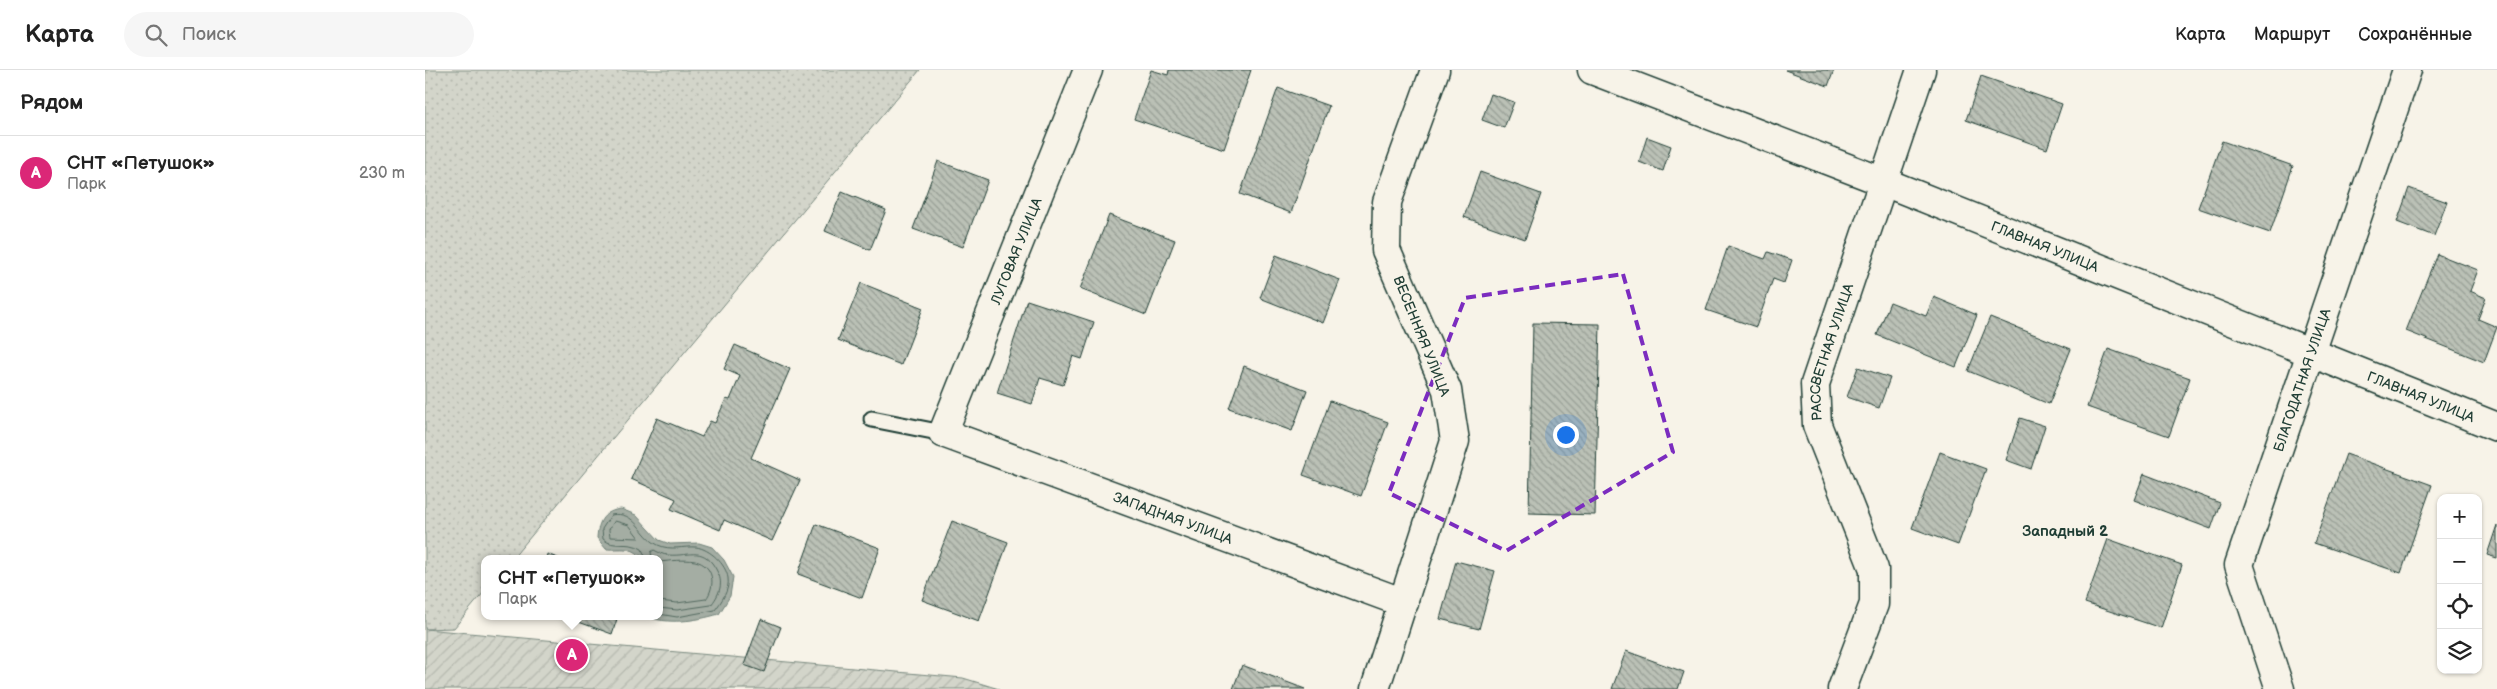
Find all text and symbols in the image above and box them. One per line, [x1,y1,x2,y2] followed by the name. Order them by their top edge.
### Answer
[124,12,474,57] search box
[25,20,94,49] text: Карта
[142,21,170,49] icon: search
[182,23,236,46] text: Поиск
[2175,24,2226,45] text: Карта
[2254,24,2330,45] text: Маршрут
[2358,24,2472,45] text: Сохранённые
[20,90,83,115] text: Рядом
[67,152,215,175] text: СНТ «Петушок»
[31,164,41,183] text: A
[359,164,405,183] text: 230 m
[67,175,106,194] text: Парк
[987,195,1046,308] street label: ЛУГОВАЯ УЛИЦА
[1989,218,2101,276] street label: ГЛАВНАЯ УЛИЦА
[1390,273,1454,399] street label: ВЕСЕННЯЯ УЛИЦА
[1807,281,1857,421] street label: РАССВЕТНАЯ УЛИЦА
[2270,306,2335,454] street label: БЛАГОДАТНАЯ УЛИЦА
[2365,368,2477,426] street label: ГЛАВНАЯ УЛИЦА
[1553,422,1579,448] your location
[1111,489,1235,548] street label: ЗАПАДНАЯ УЛИЦА
[2437,494,2482,674] map controls
[2437,494,2482,539] button: +
[2022,522,2108,541] district label: Западный 2
[2437,539,2482,584] button: −
[481,555,663,620] popup
[498,567,646,590] text: СНТ «Петушок»
[2437,584,2482,629] button: locate
[498,590,537,609] text: Парк
[2437,629,2482,674] button: layers
[556,636,588,674] pin: A

